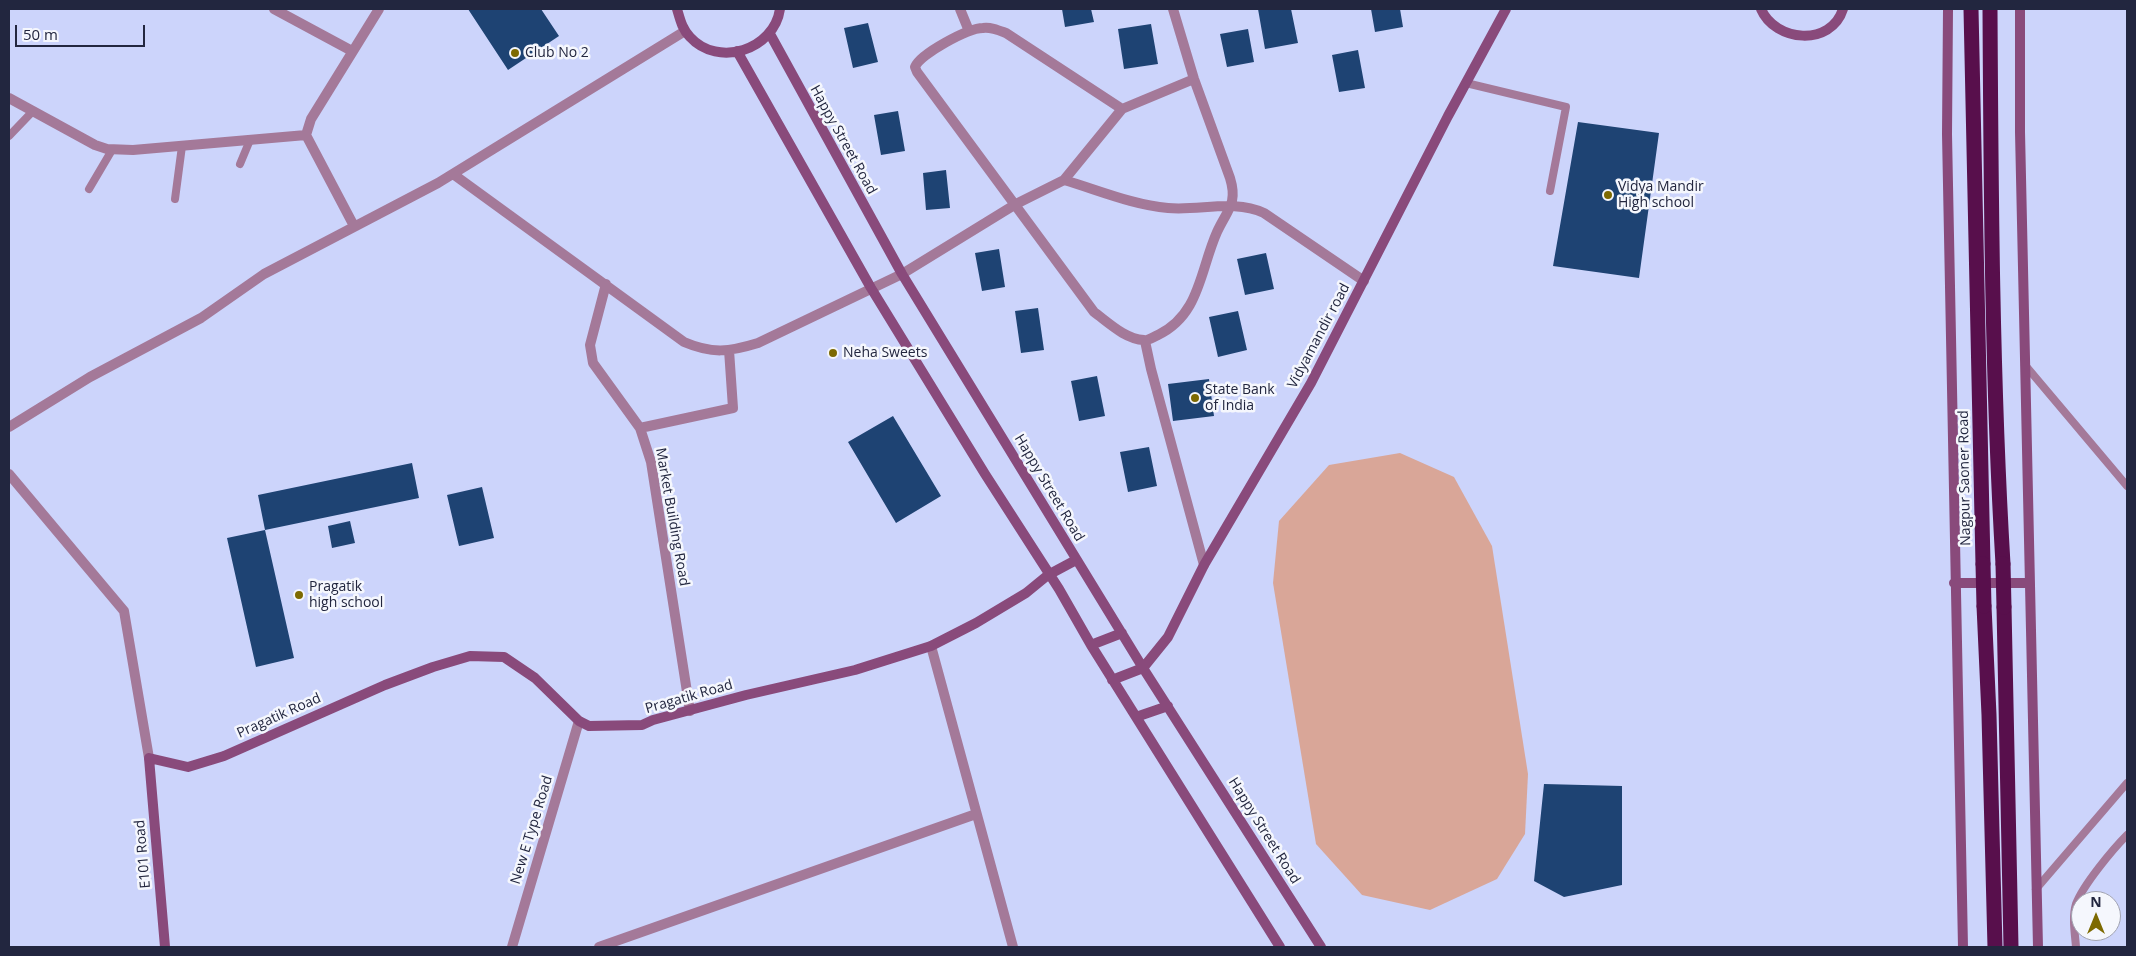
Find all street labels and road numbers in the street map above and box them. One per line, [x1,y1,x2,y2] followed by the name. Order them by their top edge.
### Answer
[806,83,880,197] street label: Happy Street Road
[1284,281,1354,391] street label: Vidyamandir road
[1955,410,1975,546] street label: Nagpur Saoner Road
[1010,431,1088,545] street label: Happy Street Road
[652,447,692,587] street label: Market Building Road
[643,676,735,718] street label: Pragatik Road
[234,690,324,742] street label: Pragatik Road
[508,774,556,886] street label: New E Type Road
[1225,775,1303,887] street label: Happy Street Road
[132,819,154,889] street label: E101 Road

